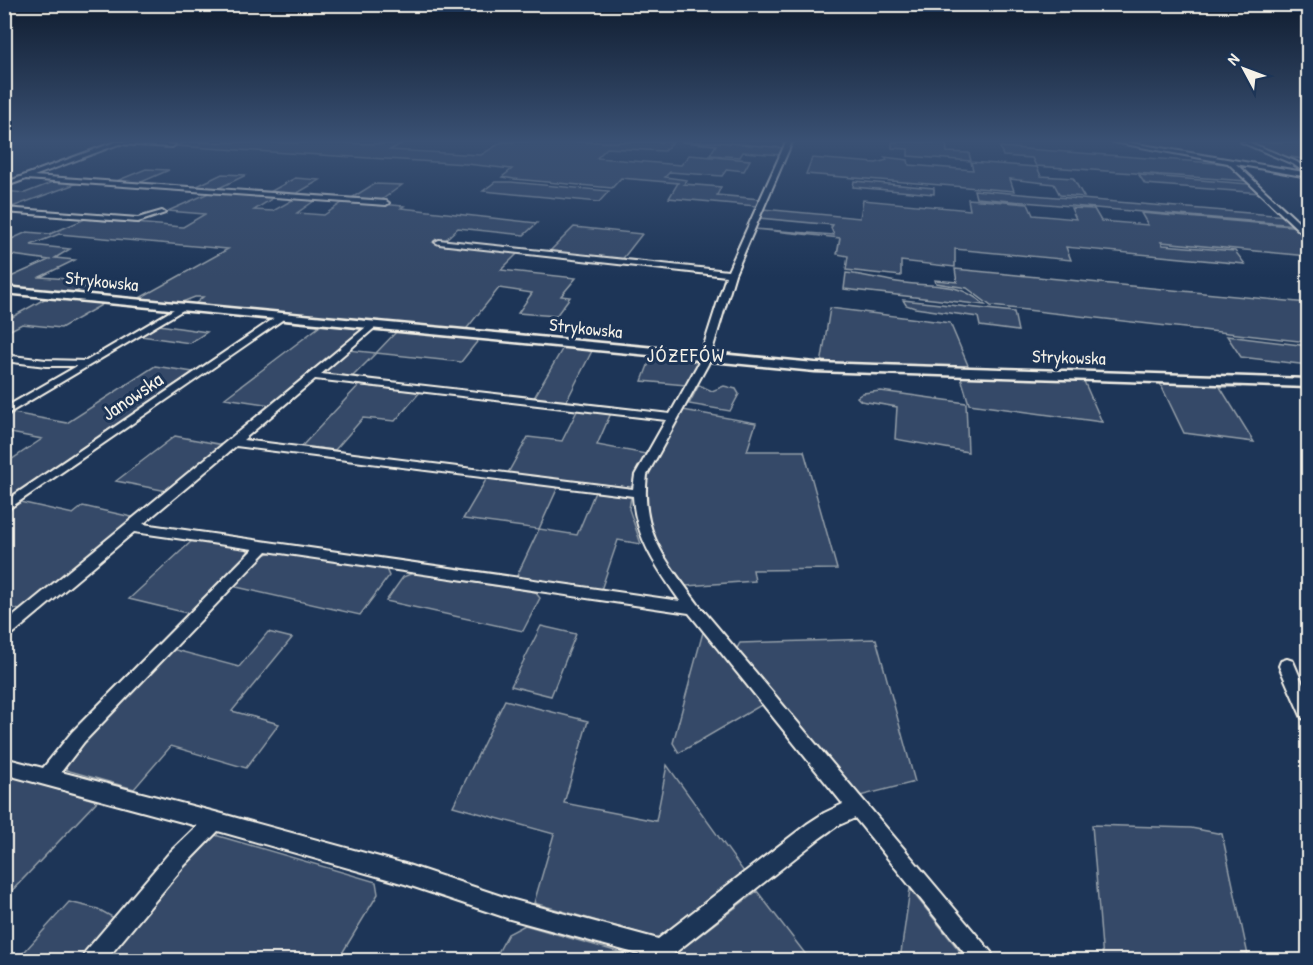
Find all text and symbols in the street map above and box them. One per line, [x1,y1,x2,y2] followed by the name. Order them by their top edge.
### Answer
[1214,39,1274,99] north arrow
[1222,48,1244,70] text: N
[64,265,140,297] street label: Strykowska
[548,312,624,344] street label: Strykowska
[647,341,725,368] district label: JÓZEFÓW
[1032,343,1106,371] street label: Strykowska
[95,365,169,427] street label: Janowska

